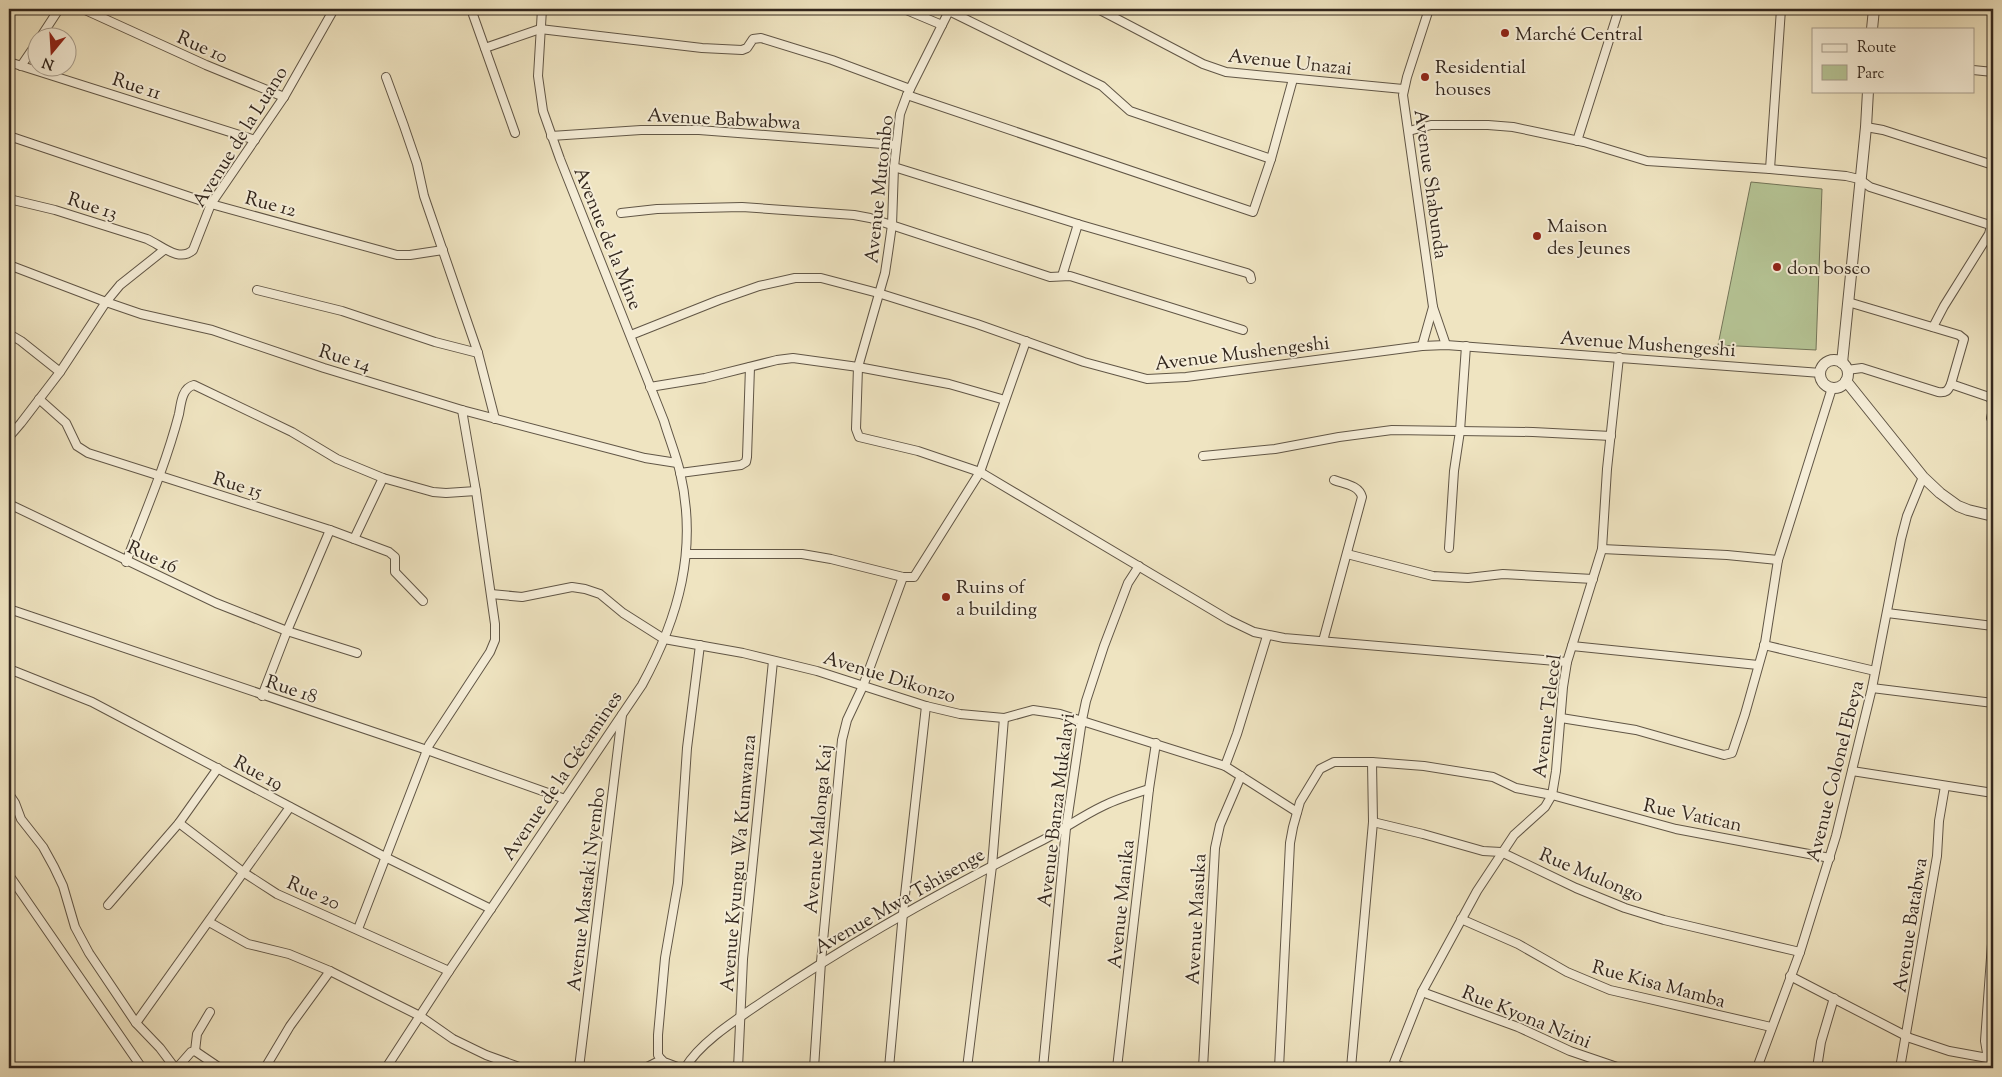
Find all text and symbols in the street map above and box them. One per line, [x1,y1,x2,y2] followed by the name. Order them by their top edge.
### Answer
[1515,22,1643,49] place label: Marché Central
[172,25,232,71] street label: Rue 10
[1499,27,1511,39] marker: Marché Central
[28,28,78,78] north arrow
[1812,28,1974,92] legend
[1857,38,1896,59] text: Route
[1226,44,1353,83] street label: Avenue Unazai
[40,51,57,74] text: N
[1435,55,1526,104] place label: Residential houses
[187,62,295,213] street label: Avenue de la Luano
[1857,64,1885,85] text: Parc
[108,67,165,108] street label: Rue 11
[1419,71,1431,83] marker: Residential houses
[647,103,801,138] street label: Avenue Babwabwa
[1406,108,1453,261] street label: Avenue Shabunda
[859,114,902,265] street label: Avenue Mutombo
[566,163,648,315] street label: Avenue de la Mine
[242,186,299,225] street label: Rue 12
[64,187,121,228] street label: Rue 13
[1547,214,1631,263] place label: Maison des Jeunes
[1531,230,1543,242] marker: Maison des Jeunes
[1787,256,1870,283] place label: don bosco
[1771,261,1783,273] marker: don bosco
[1559,326,1737,365] street label: Avenue Mushengeshi
[1153,330,1331,379] street label: Avenue Mushengeshi
[315,339,374,380] street label: Rue 14
[209,466,266,507] street label: Rue 15
[122,535,182,582] street label: Rue 16
[956,575,1037,624] place label: Ruins of a building
[940,591,952,603] marker: Ruins of a building
[820,645,959,711] street label: Avenue Dikonzo
[1527,653,1569,780] street label: Avenue Telecel
[262,669,321,711] street label: Rue 18
[1801,678,1872,865] street label: Avenue Colonel Ebeya
[496,686,630,867] street label: Avenue de la Gécamines
[1032,712,1083,909] street label: Avenue Banza Mukalayi
[715,733,764,993] street label: Avenue Kyungu Wa Kumwanza
[799,743,840,915] street label: Avenue Malonga Kaj
[228,750,287,798] street label: Rue 19
[562,786,613,993] street label: Avenue Mastaki Nyembo
[1641,793,1744,840] street label: Rue Vatican
[1102,838,1143,970] street label: Avenue Manika
[810,842,991,962] street label: Avenue Mwa Tshisenge
[1535,842,1647,910] street label: Rue Mulongo
[1181,853,1214,985] street label: Avenue Masuka
[1888,856,1935,995] street label: Avenue Batabwa
[282,871,344,918] street label: Rue 20
[1589,955,1728,1016] street label: Rue Kisa Mamba
[1457,980,1595,1057] street label: Rue Kyona Nzini

